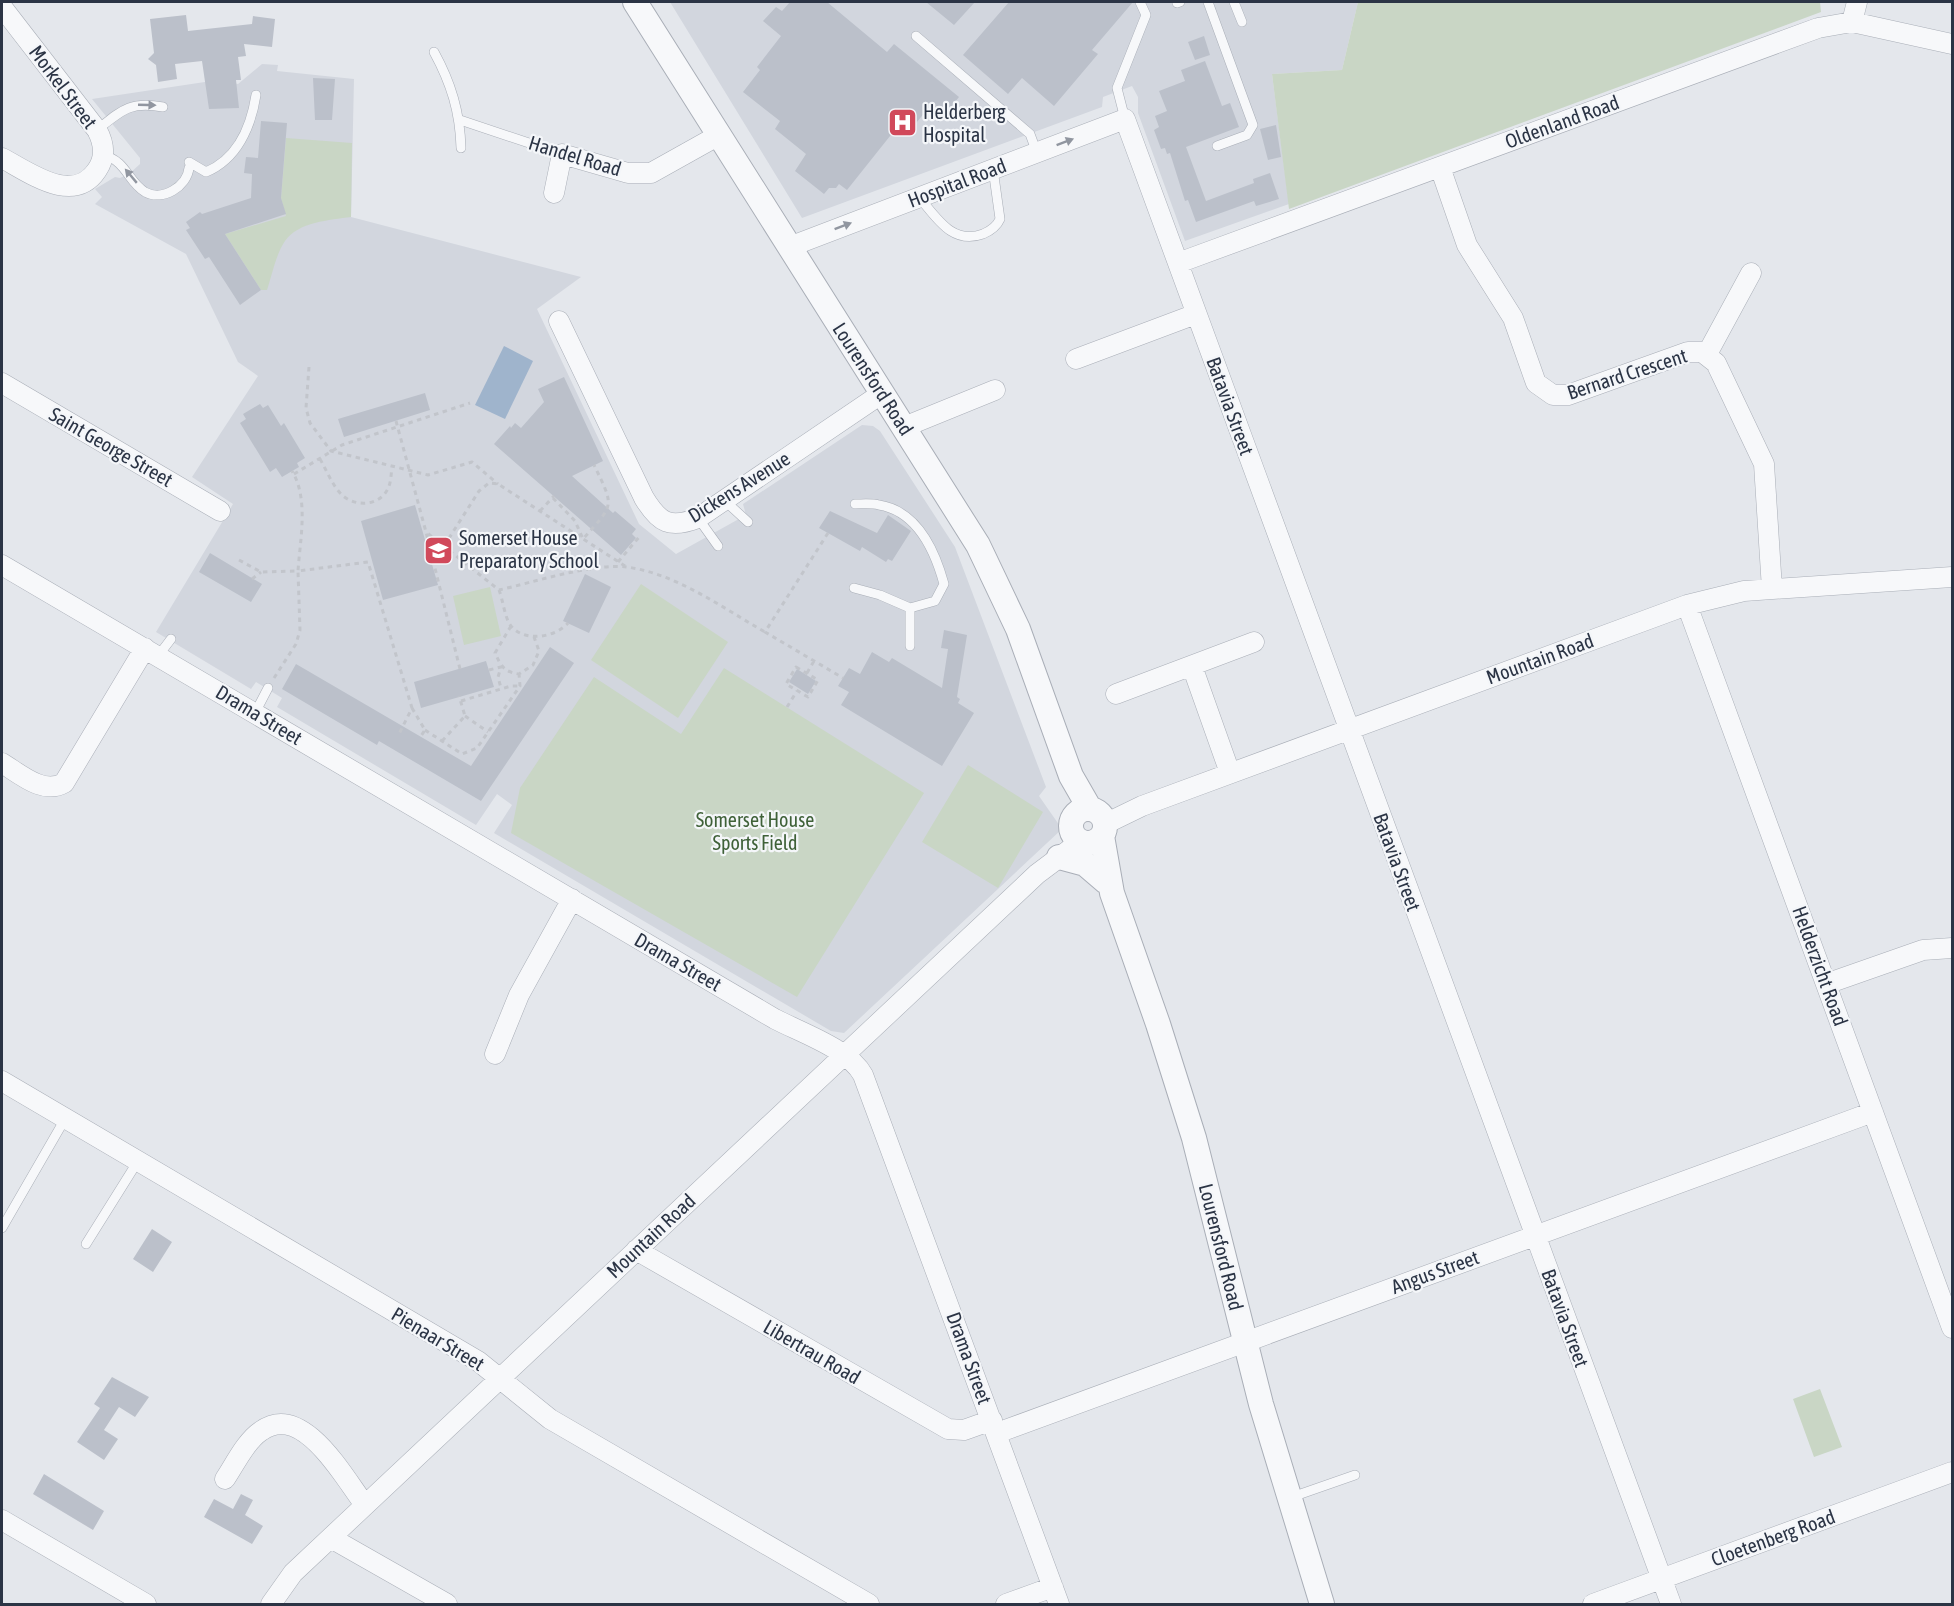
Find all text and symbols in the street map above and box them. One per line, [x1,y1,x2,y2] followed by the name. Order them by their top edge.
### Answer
[25,41,102,133] street label: Morkel Street
[1502,90,1622,153] street label: Oldenland Road
[923,100,1006,146] place label: Helderberg Hospital
[138,101,157,110] one-way arrow
[886,107,918,139] hospital icon: Helderberg Hospital
[526,131,624,180] street label: Handel Road
[1056,137,1074,146] one-way arrow
[904,153,1009,212] street label: Hospital Road
[125,169,138,184] one-way arrow
[835,220,853,230] one-way arrow
[828,318,918,439] street label: Lourensford Road
[1564,343,1690,404] street label: Bernard Crescent
[1202,354,1259,458] street label: Batavia Street
[45,402,177,491] street label: Saint George Street
[684,446,794,527] street label: Dickens Avenue
[459,526,599,572] place label: Somerset House Preparatory School
[422,534,454,566] school or university icon: Somerset House Preparatory School
[1483,628,1597,689] street label: Mountain Road
[212,680,307,749] street label: Drama Street
[696,808,814,854] park label: Somerset House Sports Field
[1369,810,1426,914] street label: Batavia Street
[1788,903,1853,1029] street label: Helderzicht Road
[631,928,726,996] street label: Drama Street
[1195,1181,1248,1313] street label: Lourensford Road
[602,1189,700,1282] street label: Mountain Road
[1388,1245,1482,1298] street label: Angus Street
[1537,1266,1594,1370] street label: Batavia Street
[388,1302,489,1375] street label: Pienaar Street
[942,1309,997,1407] street label: Drama Street
[760,1315,865,1388] street label: Libertrau Road
[1708,1504,1838,1571] street label: Cloetenberg Road

